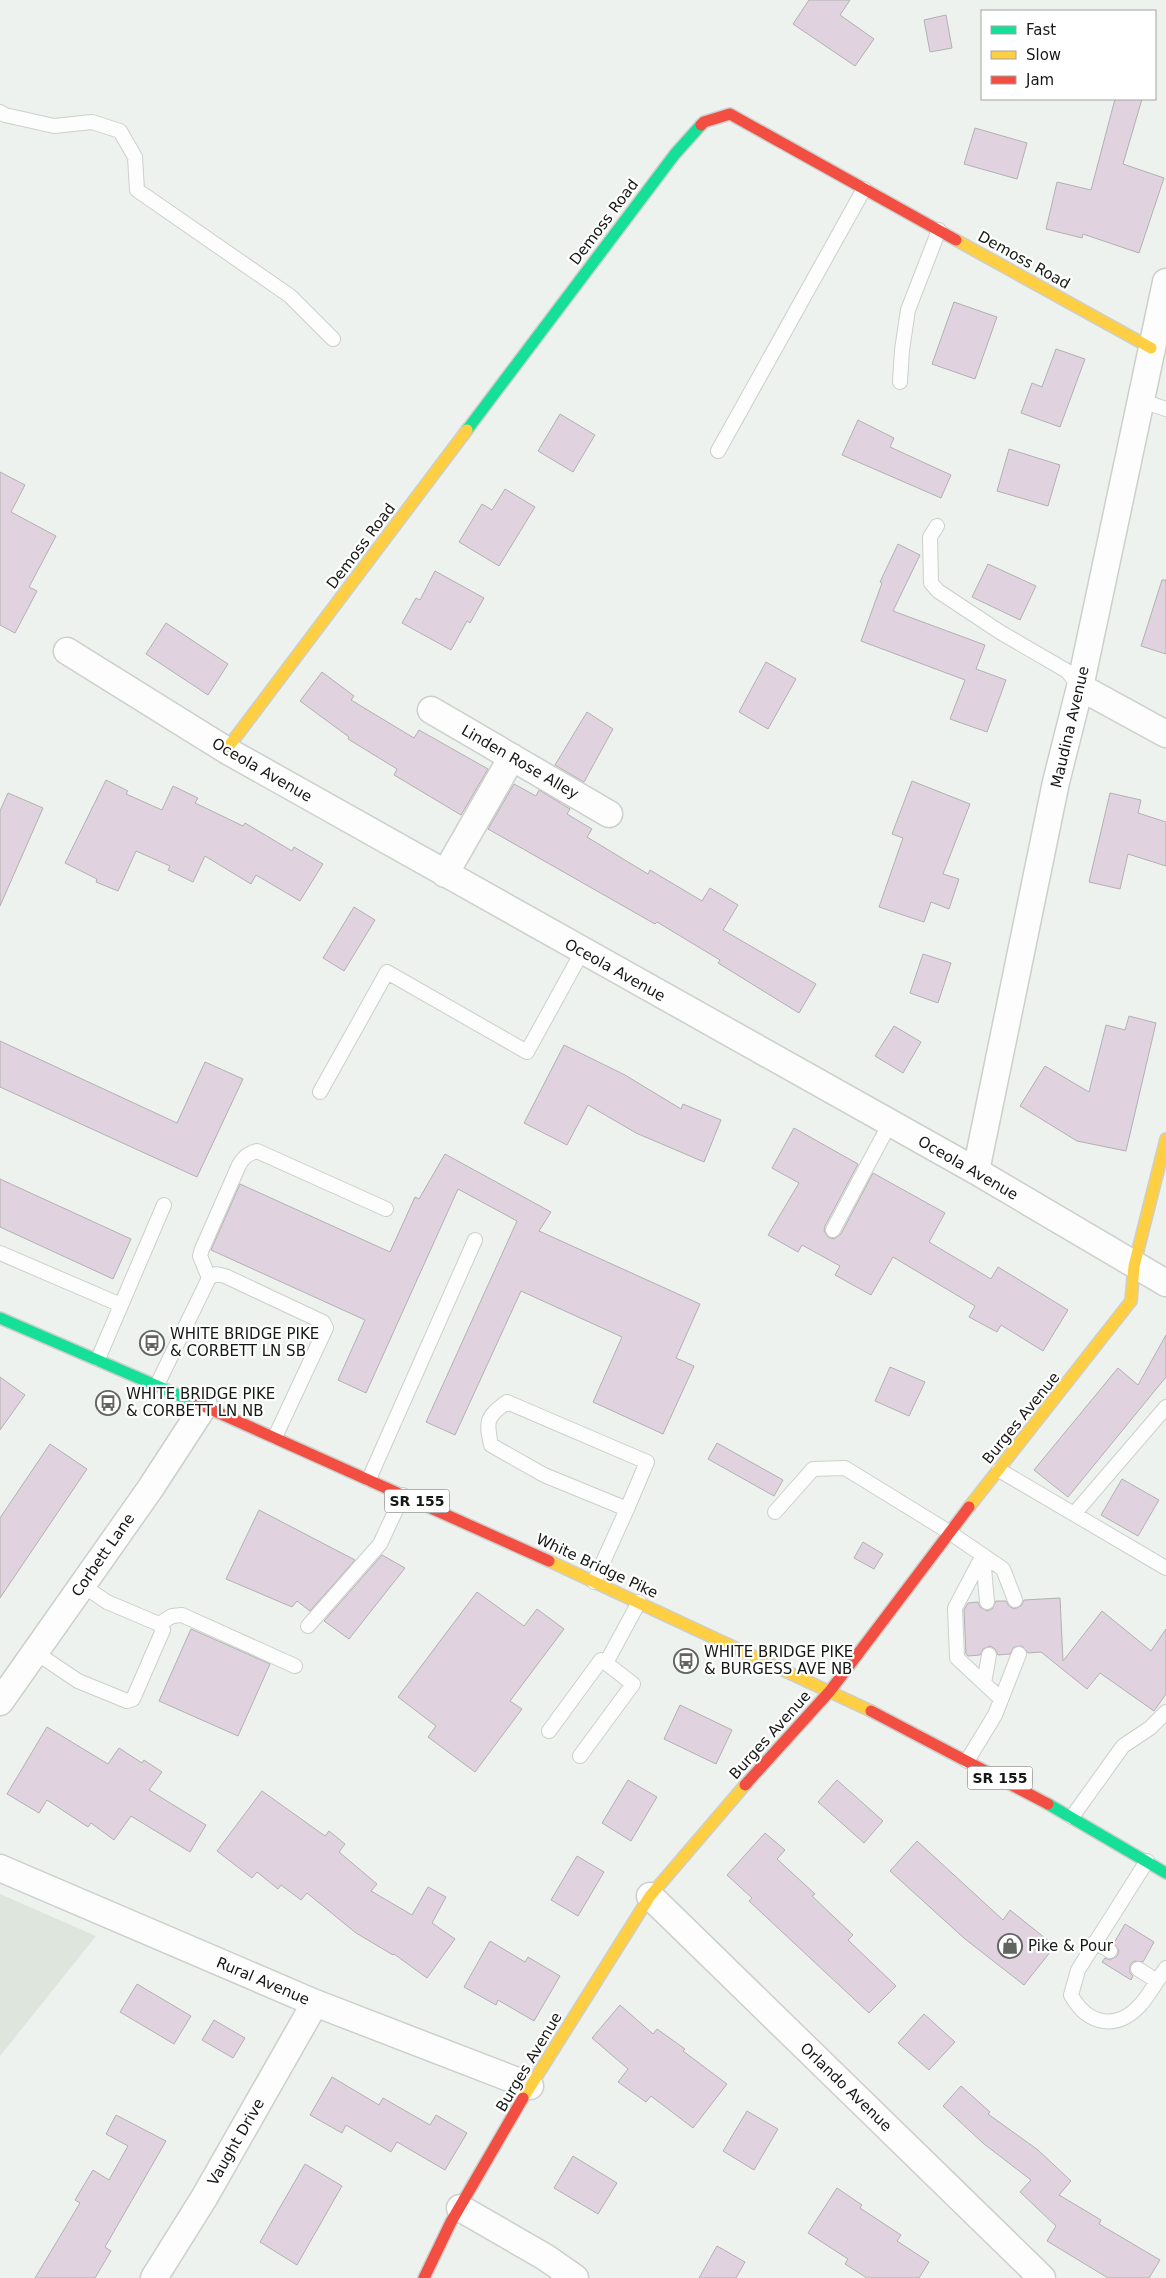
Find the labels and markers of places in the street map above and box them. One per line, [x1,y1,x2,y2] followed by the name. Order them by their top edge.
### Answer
[170,1325,319,1360] place label: WHITE BRIDGE PIKE & CORBETT LN SB
[139,1330,165,1356] bus stop icon: WHITE BRIDGE PIKE & CORBETT LN SB
[126,1385,275,1420] place label: WHITE BRIDGE PIKE & CORBETT LN NB
[95,1390,121,1416] bus stop icon: WHITE BRIDGE PIKE & CORBETT LN NB
[704,1643,853,1678] place label: WHITE BRIDGE PIKE & BURGESS AVE NB
[673,1648,699,1674] bus stop icon: WHITE BRIDGE PIKE & BURGESS AVE NB
[997,1933,1023,1959] shop icon: Pike & Pour
[1028,1937,1114,1955] place label: Pike & Pour

